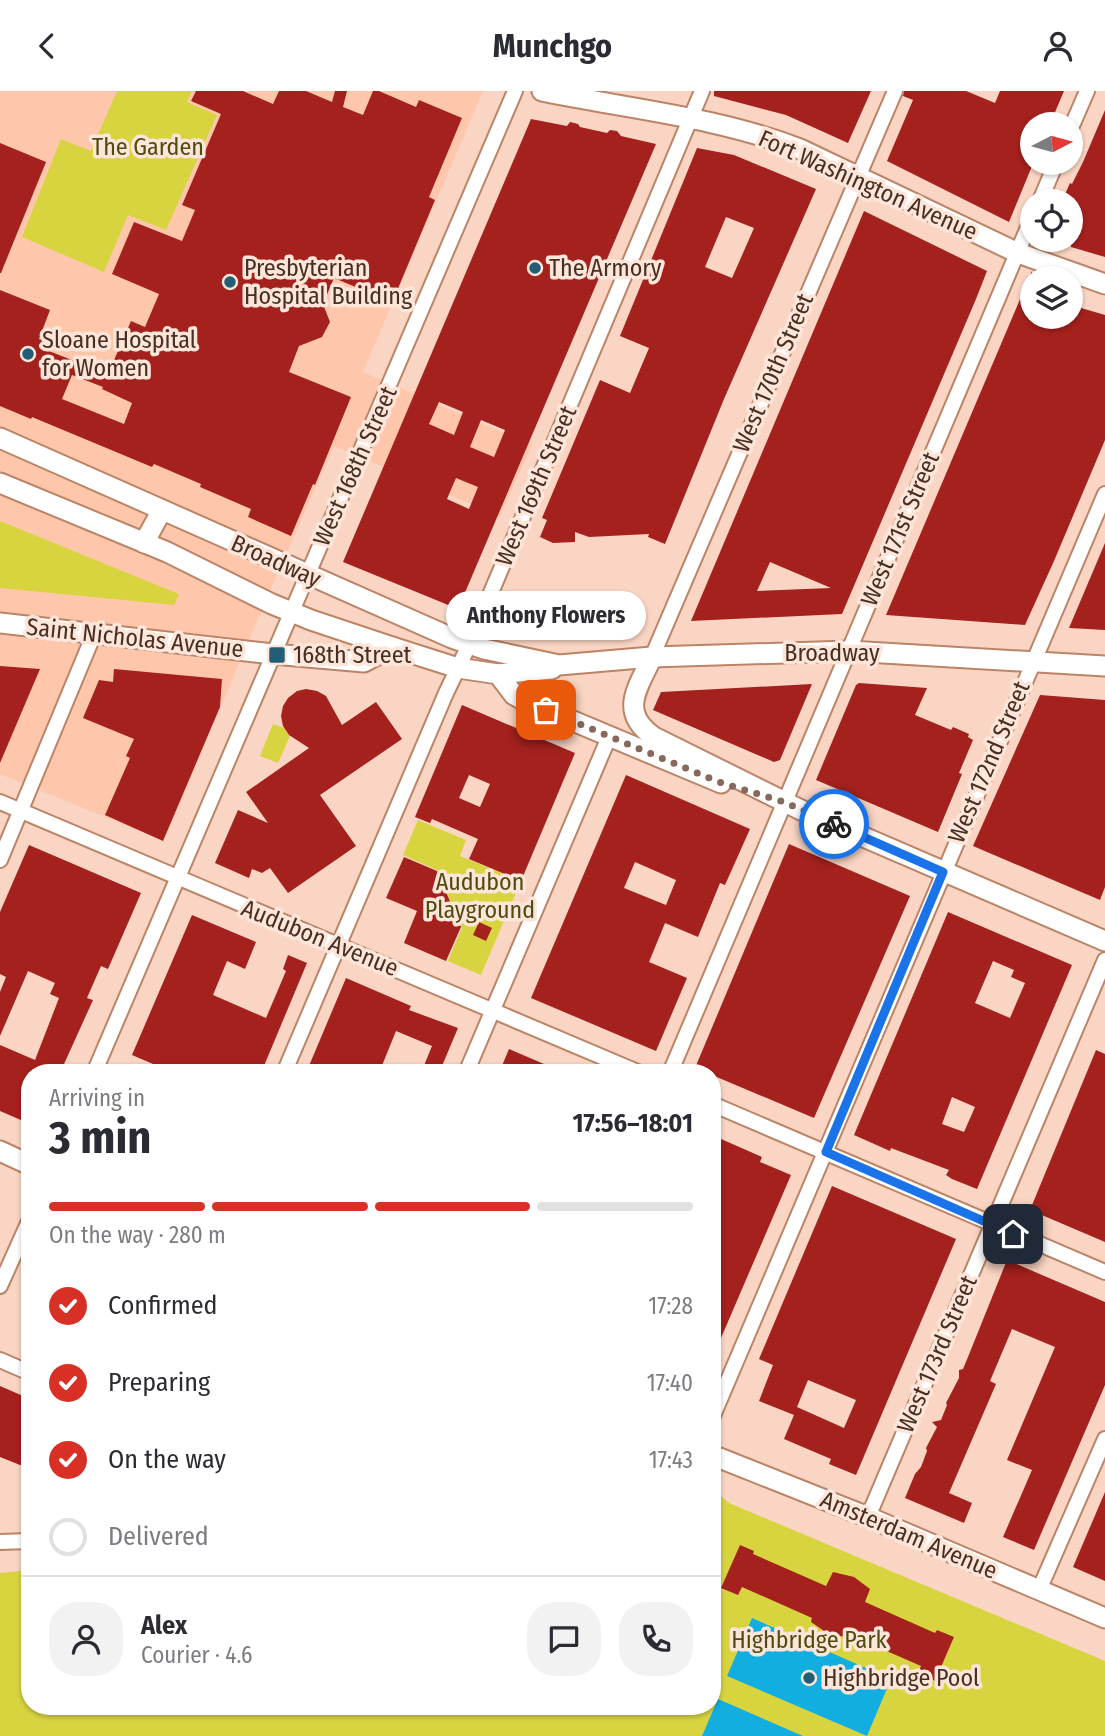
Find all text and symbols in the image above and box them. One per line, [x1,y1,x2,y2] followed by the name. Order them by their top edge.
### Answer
[28,27,66,65] icon: back
[493,27,612,65] text: Munchgo
[1039,27,1077,65] icon: person
[1020,112,1083,175] north arrow
[1020,112,1083,329] map controls
[754,124,982,246] street label: Fort Washington Avenue
[92,133,204,161] park label: The Garden
[1020,189,1083,252] button: locate
[244,254,413,310] place label: Presbyterian Hospital Building
[549,254,662,282] place label: The Armory
[527,260,543,276] marker: The Armory
[1020,266,1083,329] button: layers
[222,274,238,290] marker: Presbyterian Hospital Building
[727,289,819,457] street label: West 170th Street
[42,326,196,382] place label: Sloane Hospital for Women
[20,346,36,362] marker: Sloane Hospital for Women
[307,382,403,550] street label: West 168th Street
[490,402,582,570] street label: West 169th Street
[855,448,945,610] street label: West 171st Street
[227,529,326,593] street label: Broadway
[446,591,646,640] callout: Anthony Flowers
[467,601,625,629] text: Anthony Flowers
[25,613,245,663] street label: Saint Nicholas Avenue
[784,639,880,667] street label: Broadway
[293,641,412,669] place label: 168th Street
[267,645,287,665] marker: 168th Street
[942,677,1036,847] street label: West 172nd Street
[516,680,576,740] pin
[527,691,565,729] icon: bag
[799,789,869,859] courier
[815,805,853,843] icon: bike
[425,868,535,924] park label: Audubon Playground
[238,894,402,982] street label: Audubon Avenue
[49,1084,145,1112] text: Arriving in
[573,1108,693,1139] text: 17:56–18:01
[49,1110,151,1165] text: 3 min
[983,1204,1043,1264] pin
[994,1215,1032,1253] icon: home
[49,1221,226,1249] text: On the way · 280 m
[891,1271,983,1437] street label: West 173rd Street
[49,1287,87,1325] icon: check
[108,1290,218,1321] text: Confirmed
[648,1292,693,1320] text: 17:28
[49,1364,87,1402] icon: check
[108,1367,210,1398] text: Preparing
[647,1369,693,1397] text: 17:40
[49,1441,87,1479] icon: check
[108,1444,226,1475] text: On the way
[649,1446,693,1474] text: 17:43
[816,1485,1002,1585] street label: Amsterdam Avenue
[108,1521,209,1552] text: Delivered
[49,1602,123,1676] button: person
[527,1602,601,1676] button: chat
[619,1602,693,1676] button: phone
[141,1610,187,1641] text: Alex
[731,1626,888,1654] park label: Highbridge Park
[141,1641,252,1669] text: Courier · 4.6
[823,1664,979,1692] place label: Highbridge Pool
[801,1670,817,1686] marker: Highbridge Pool

